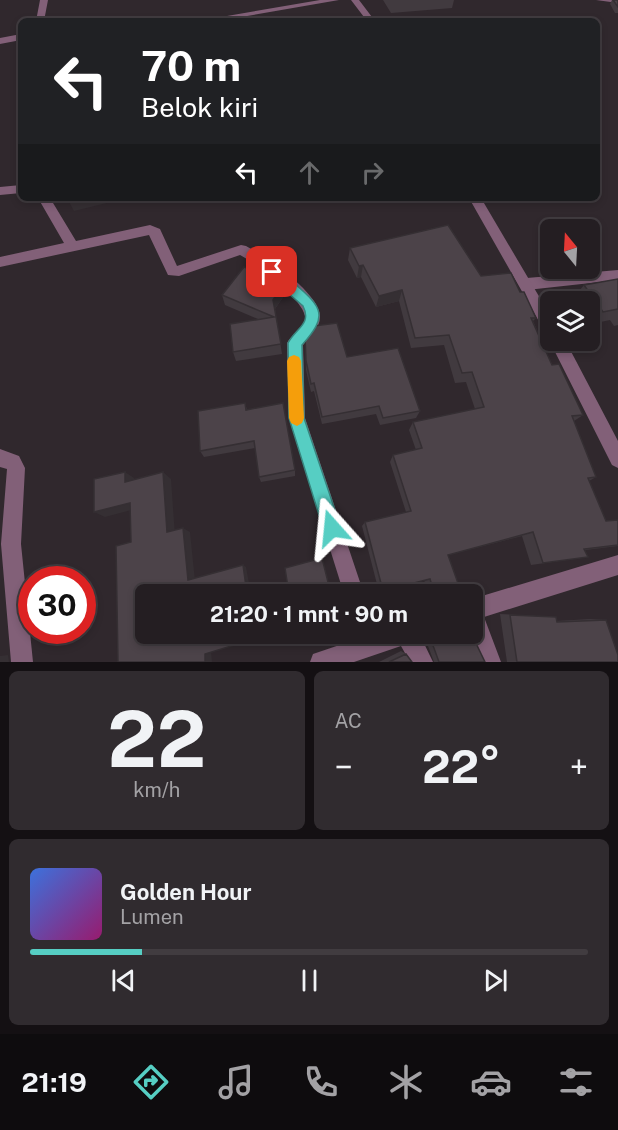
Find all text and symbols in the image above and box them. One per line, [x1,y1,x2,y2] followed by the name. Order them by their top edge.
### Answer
[141,41,241,90] text: 70 m
[42,42,120,120] icon: left
[141,91,258,123] text: Belok kiri
[230,156,263,189] icon: left
[293,156,326,189] icon: ahead
[356,156,389,189] icon: right
[540,219,600,279] north arrow
[540,219,600,351] map controls
[246,246,297,297] pin
[255,255,288,288] icon: arrive
[540,291,600,351] button: layers
[300,496,364,560] position arrow
[18,566,96,644] speed limit sign: 30
[210,601,408,627] text: 21:20 · 1 mnt · 90 m
[107,693,206,785] text: 22
[335,709,362,733] text: AC
[422,740,500,793] text: 22°
[335,748,353,786] text: −
[570,748,588,786] text: +
[133,778,180,802] text: km/h
[120,879,251,905] text: Golden Hour
[120,905,184,929] text: Lumen
[107,964,140,997] icon: previous
[293,964,326,997] icon: pause
[479,964,512,997] icon: next
[130,1061,172,1103] icon: directions
[215,1061,257,1103] icon: music
[300,1061,342,1103] icon: phone
[385,1061,427,1103] icon: climate
[470,1061,512,1103] icon: car
[555,1061,597,1103] icon: filters
[21,1066,87,1098] text: 21:19

